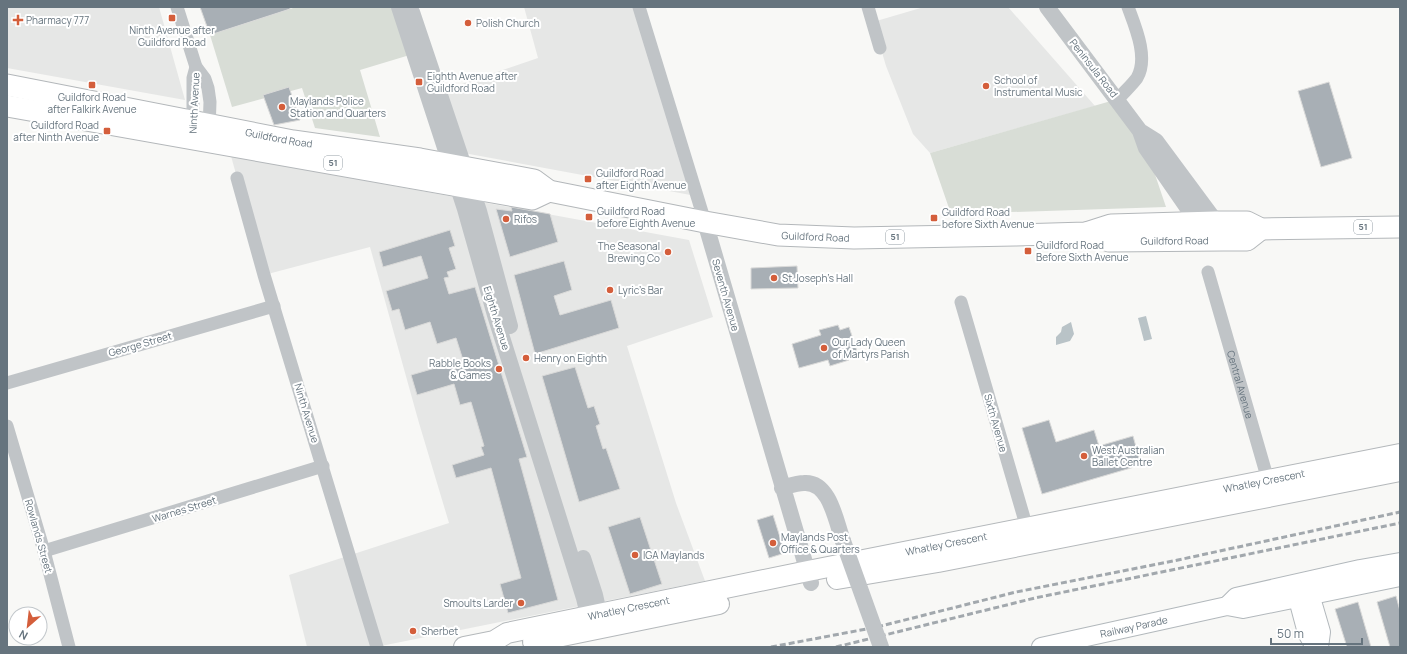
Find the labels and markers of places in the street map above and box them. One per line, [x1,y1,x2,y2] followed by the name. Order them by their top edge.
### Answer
[26,13,89,27] place label: Pharmacy 777
[167,13,177,23] marker: Ninth Avenue after Guildford Road
[13,15,23,25] marker: Pharmacy 777
[476,16,540,30] place label: Polish Church
[463,18,473,28] marker: Polish Church
[129,23,215,49] place label: Ninth Avenue after Guildford Road
[427,69,518,95] place label: Eighth Avenue after Guildford Road
[994,73,1083,99] place label: School of Instrumental Music
[414,77,424,87] marker: Eighth Avenue after Guildford Road
[87,80,97,90] marker: Guildford Road after Falkirk Avenue
[981,81,991,91] marker: School of Instrumental Music
[47,90,137,116] place label: Guildford Road after Falkirk Avenue
[290,94,386,120] place label: Maylands Police Station and Quarters
[277,102,287,112] marker: Maylands Police Station and Quarters
[13,118,99,144] place label: Guildford Road after Ninth Avenue
[102,126,112,136] marker: Guildford Road after Ninth Avenue
[596,166,687,192] place label: Guildford Road after Eighth Avenue
[583,174,593,184] marker: Guildford Road after Eighth Avenue
[597,204,696,230] place label: Guildford Road before Eighth Avenue
[942,205,1034,231] place label: Guildford Road before Sixth Avenue
[514,212,537,226] place label: Rifos
[584,212,594,222] marker: Guildford Road before Eighth Avenue
[929,213,939,223] marker: Guildford Road before Sixth Avenue
[501,214,511,224] marker: Rifos
[1036,238,1129,264] place label: Guildford Road Before Sixth Avenue
[598,239,660,265] place label: The Seasonal Brewing Co
[1023,246,1033,256] marker: Guildford Road Before Sixth Avenue
[663,247,673,257] marker: The Seasonal Brewing Co
[782,271,853,285] place label: St Joseph's Hall
[769,273,779,283] marker: St Joseph's Hall
[618,283,663,297] place label: Lyric's Bar
[605,285,615,295] marker: Lyric's Bar
[832,335,909,361] place label: Our Lady Queen of Martyrs Parish
[819,343,829,353] marker: Our Lady Queen of Martyrs Parish
[534,351,607,365] place label: Henry on Eighth
[521,353,531,363] marker: Henry on Eighth
[429,356,491,382] place label: Rabble Books & Games
[494,364,504,374] marker: Rabble Books & Games
[1092,443,1165,469] place label: West Australian Ballet Centre
[1079,451,1089,461] marker: West Australian Ballet Centre
[781,530,860,556] place label: Maylands Post Office & Quarters
[768,538,778,548] marker: Maylands Post Office & Quarters
[643,548,704,562] place label: IGA Maylands
[630,550,640,560] marker: IGA Maylands
[443,596,513,610] place label: Smoults Larder
[516,598,526,608] marker: Smoults Larder
[421,624,458,638] place label: Sherbet
[408,626,418,636] marker: Sherbet

